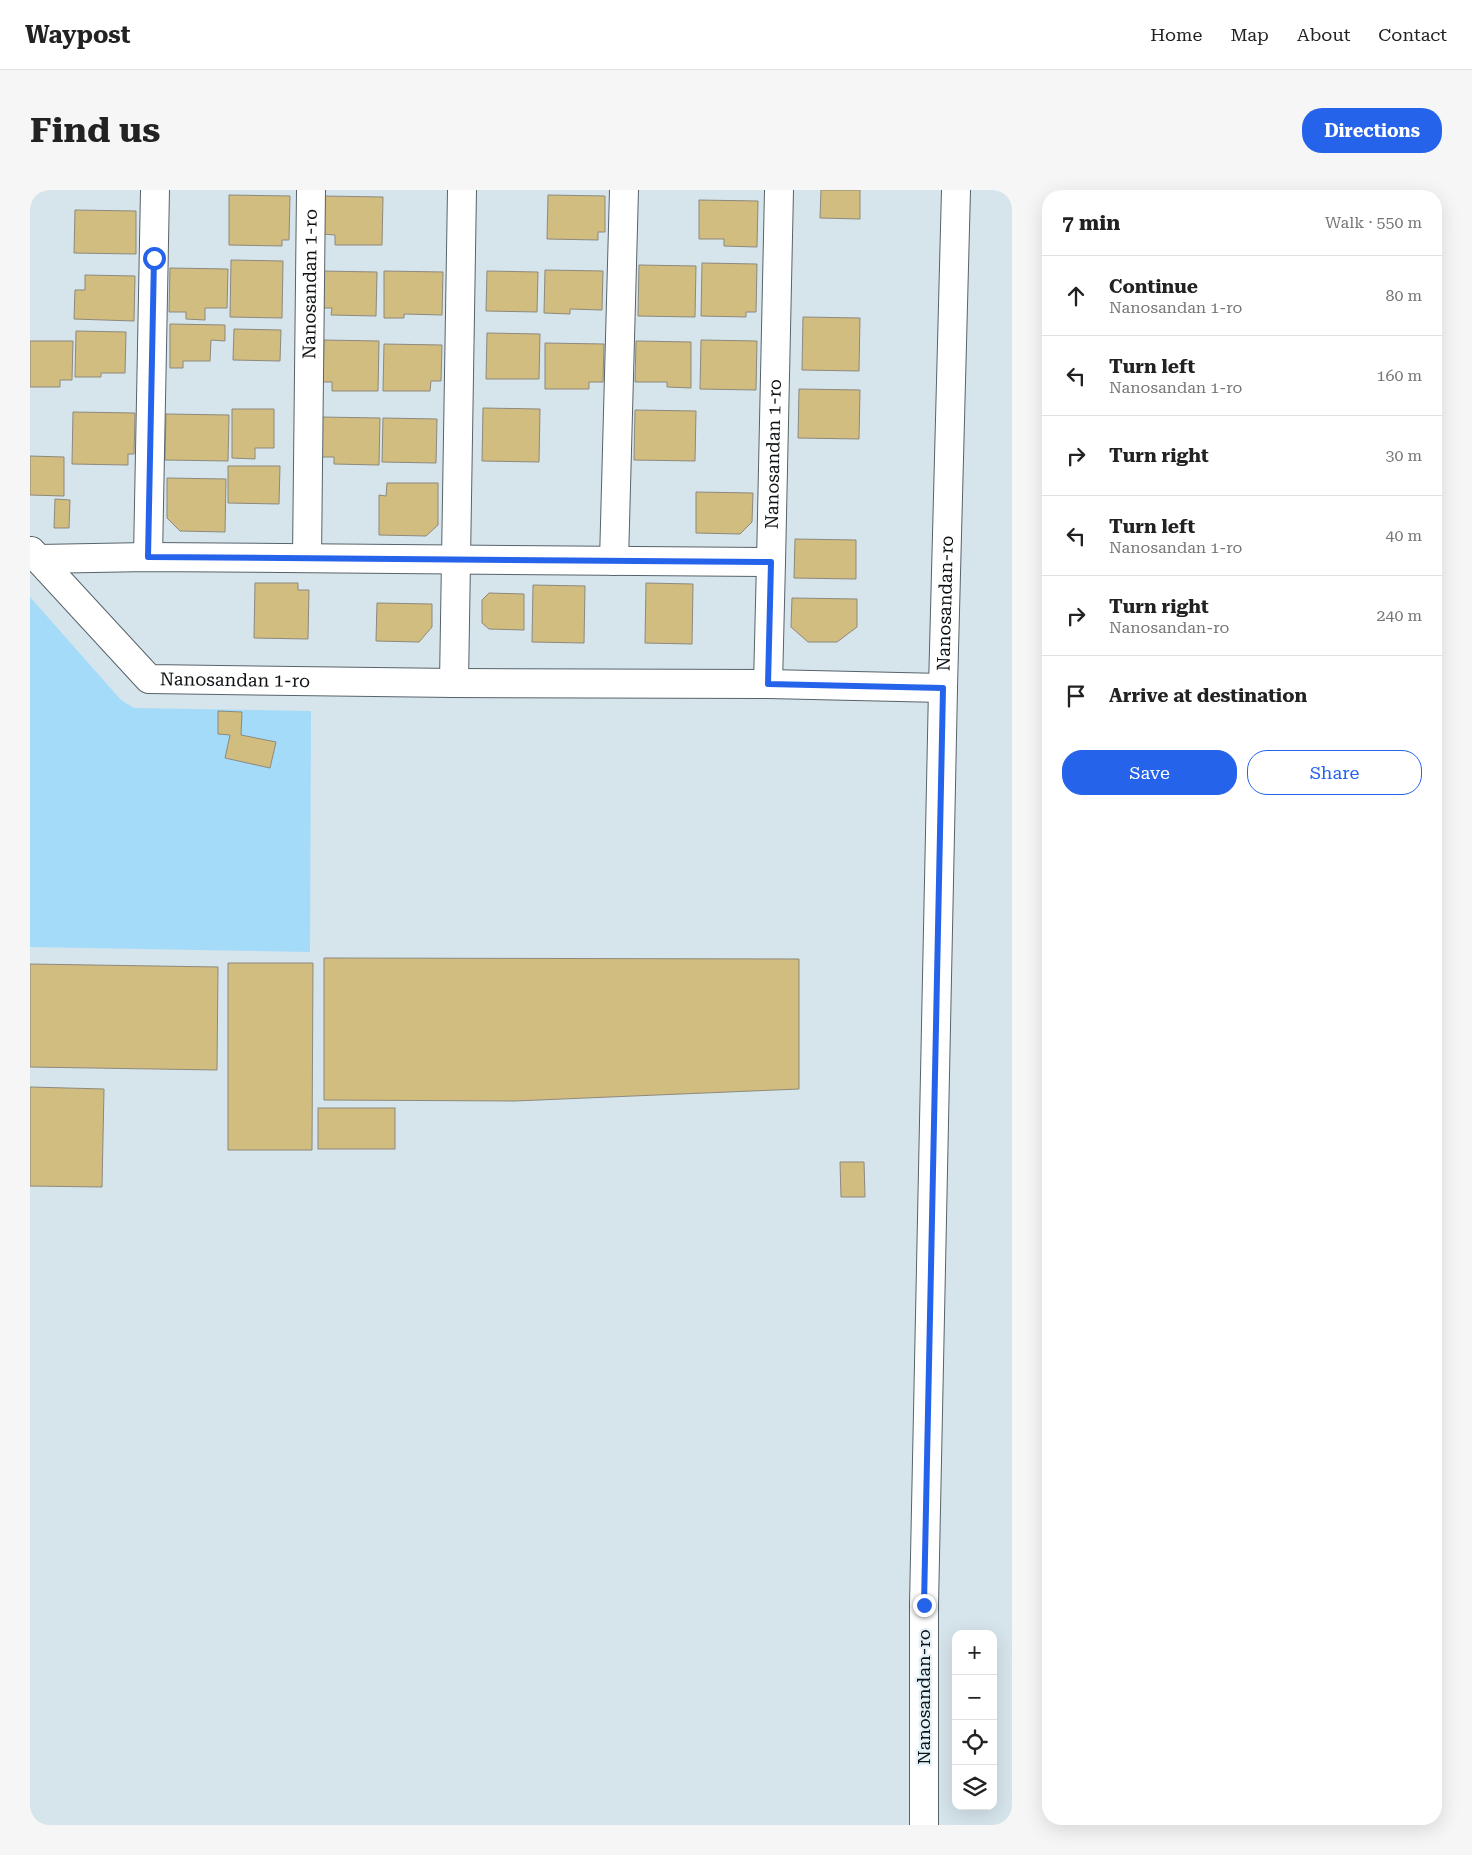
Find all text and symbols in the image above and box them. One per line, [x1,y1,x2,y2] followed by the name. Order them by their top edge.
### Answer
[25,21,130,49] text: Waypost
[1150,24,1202,45] text: Home
[1230,24,1269,45] text: Map
[1297,24,1350,45] text: About
[1378,24,1447,45] text: Contact
[1302,108,1442,153] button: Directions
[30,110,160,151] text: Find us
[298,209,321,359] street label: Nanosandan 1-ro
[1062,211,1120,235] text: 7 min
[1325,213,1422,232] text: Walk · 550 m
[143,247,166,270] route start
[1109,275,1198,298] text: Continue
[1062,282,1090,310] icon: ahead
[1385,286,1422,305] text: 80 m
[1109,298,1242,317] text: Nanosandan 1-ro
[1109,355,1195,378] text: Turn left
[1062,362,1090,390] icon: left
[1376,366,1422,385] text: 160 m
[1109,378,1242,397] text: Nanosandan 1-ro
[761,379,785,529] street label: Nanosandan 1-ro
[1062,442,1090,470] icon: right
[1109,444,1209,467] text: Turn right
[1385,446,1422,465] text: 30 m
[1109,515,1195,538] text: Turn left
[1062,522,1090,550] icon: left
[1385,526,1422,545] text: 40 m
[932,535,957,671] street label: Nanosandan-ro
[1109,538,1242,557] text: Nanosandan 1-ro
[1109,595,1209,618] text: Turn right
[1062,602,1090,630] icon: right
[1376,606,1422,625] text: 240 m
[1109,618,1229,637] text: Nanosandan-ro
[160,668,310,691] street label: Nanosandan 1-ro
[1062,682,1090,710] icon: arrive
[1109,684,1307,707] text: Arrive at destination
[1062,750,1237,795] button: Save
[1247,750,1422,795] button: Share
[913,1594,936,1617] route end
[913,1629,934,1765] street label: Nanosandan-ro
[952,1630,997,1810] map controls
[952,1630,997,1675] button: +
[952,1675,997,1720] button: −
[952,1720,997,1765] button: locate
[952,1765,997,1810] button: layers

